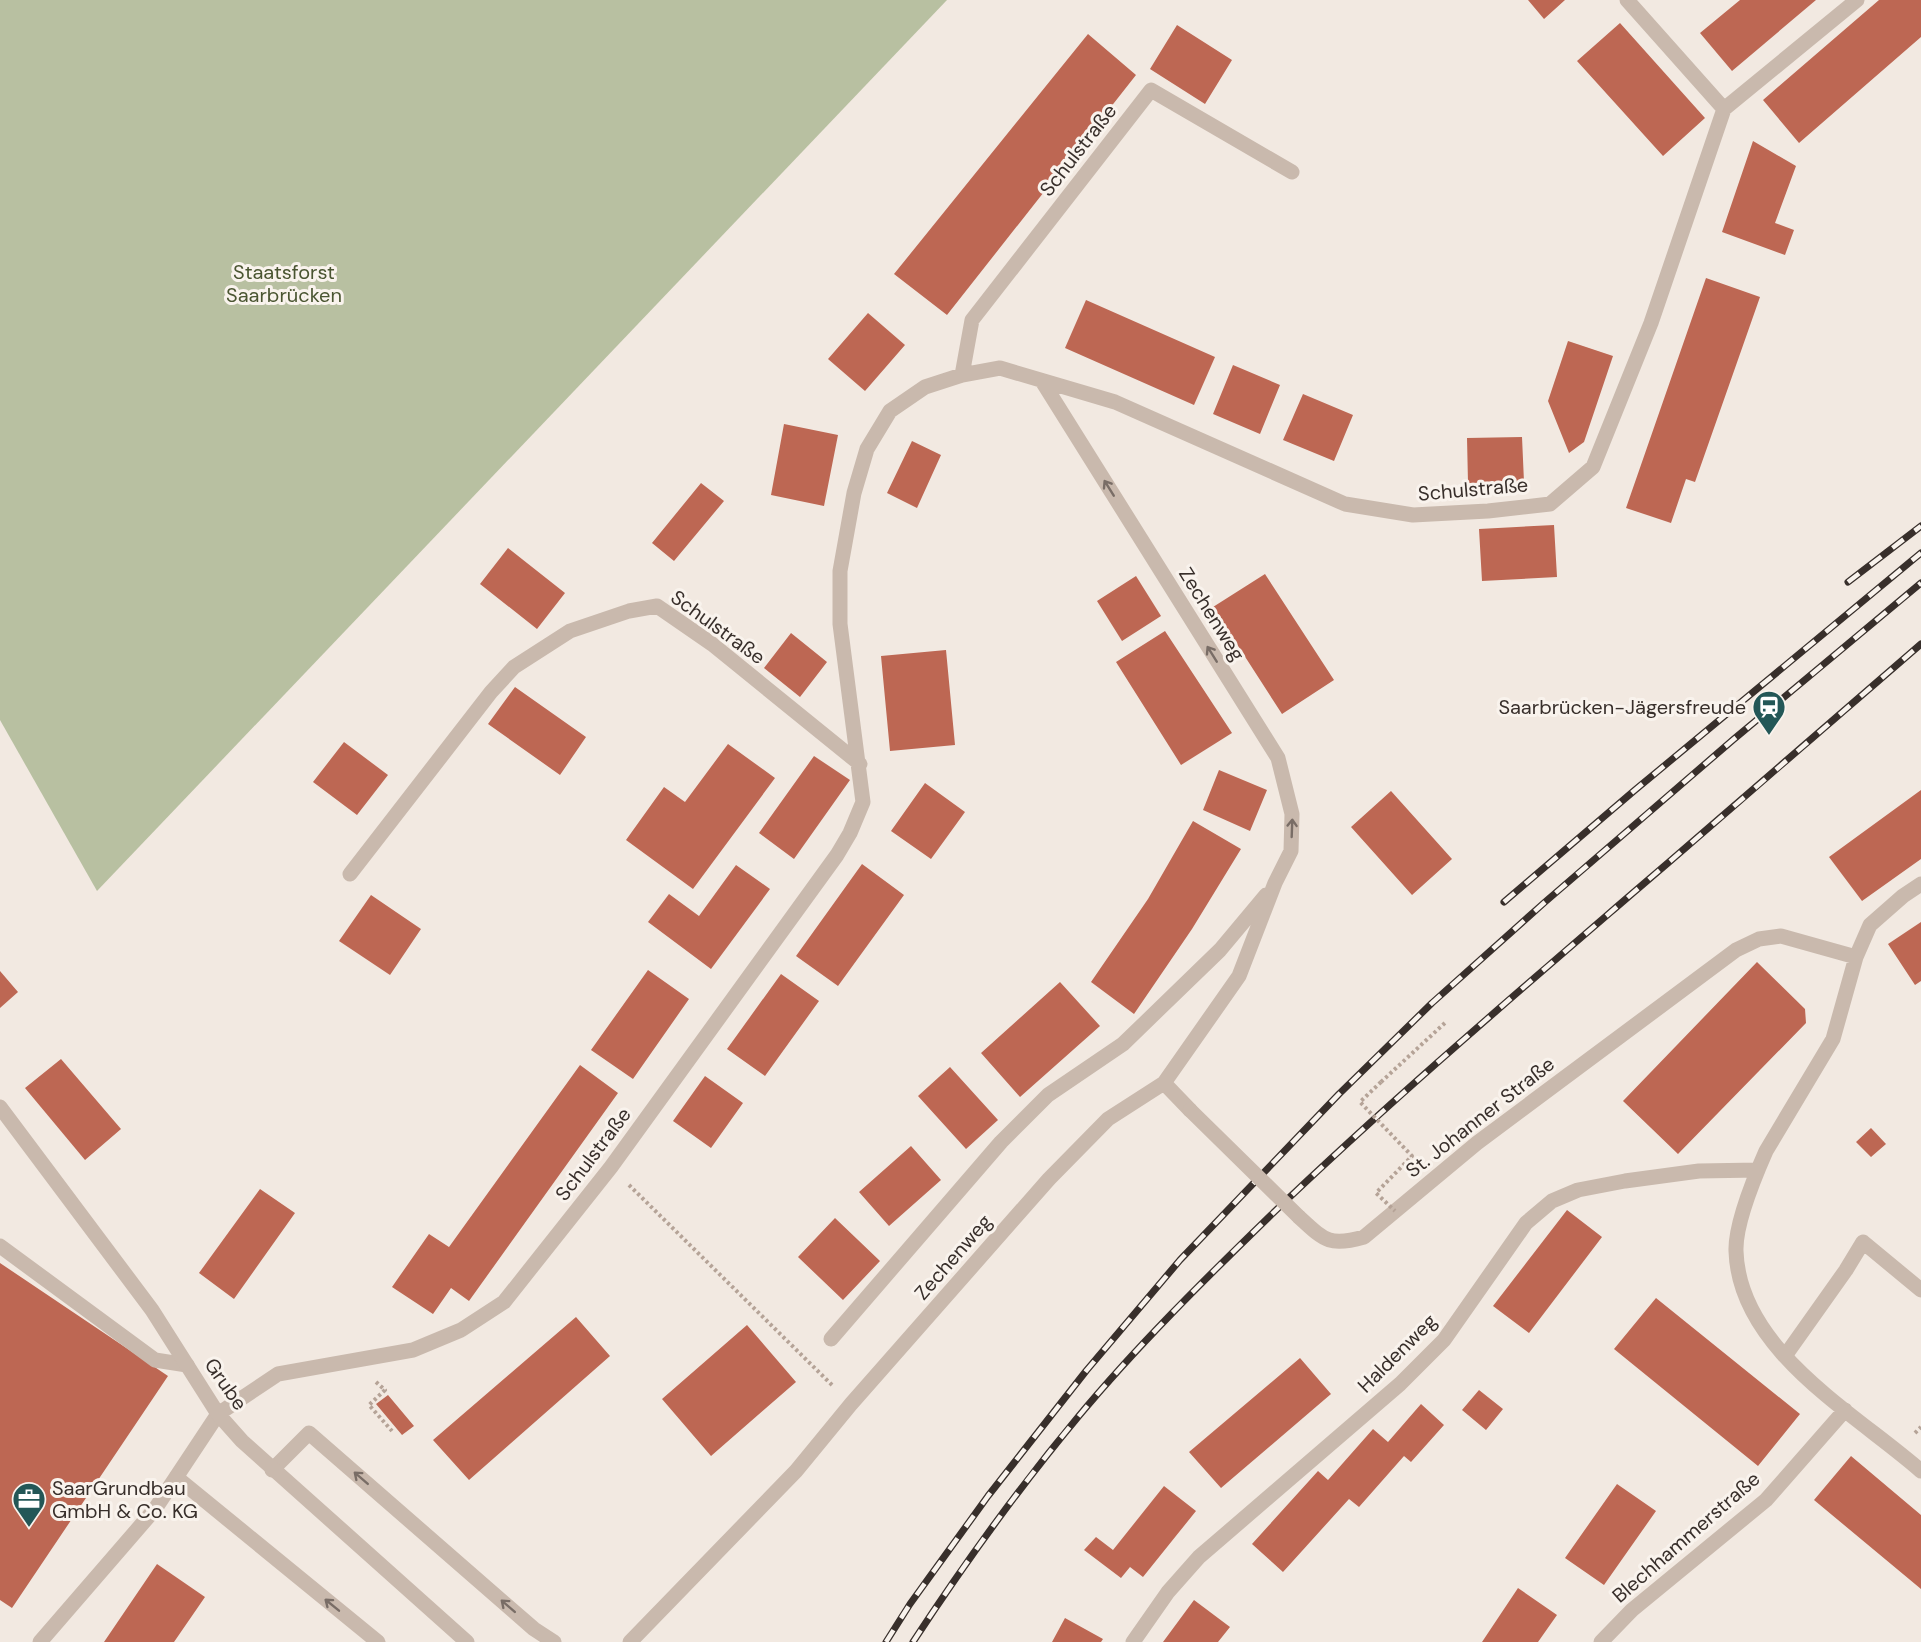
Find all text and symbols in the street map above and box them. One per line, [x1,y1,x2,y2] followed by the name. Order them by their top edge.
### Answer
[1034,98,1122,202] street label: Schulstraße
[226,259,342,308] park label: Staatsforst Saarbrücken
[1417,471,1529,507] street label: Schulstraße
[1103,481,1115,497] one-way arrow
[1173,562,1251,666] street label: Zechenweg
[666,584,770,670] street label: Schulstraße
[1206,646,1218,663] one-way arrow
[1751,689,1787,736] station icon: Saarbrücken-Jägersfreude
[1498,694,1746,720] place label: Saarbrücken-Jägersfreude
[1286,819,1297,839] one-way arrow
[1400,1051,1560,1183] street label: St. Johanner Straße
[549,1102,637,1206] street label: Schulstraße
[909,1209,997,1305] street label: Zechenweg
[1352,1308,1442,1398] street label: Haldenweg
[199,1353,253,1415] street label: Grube
[1607,1466,1765,1608] street label: Blechhammerstraße
[354,1471,369,1485] one-way arrow
[52,1475,198,1524] place label: SaarGrundbau GmbH & Co. KG
[11,1481,47,1528] office icon: SaarGrundbau GmbH & Co. KG
[325,1599,341,1612] one-way arrow
[501,1599,516,1613] one-way arrow

